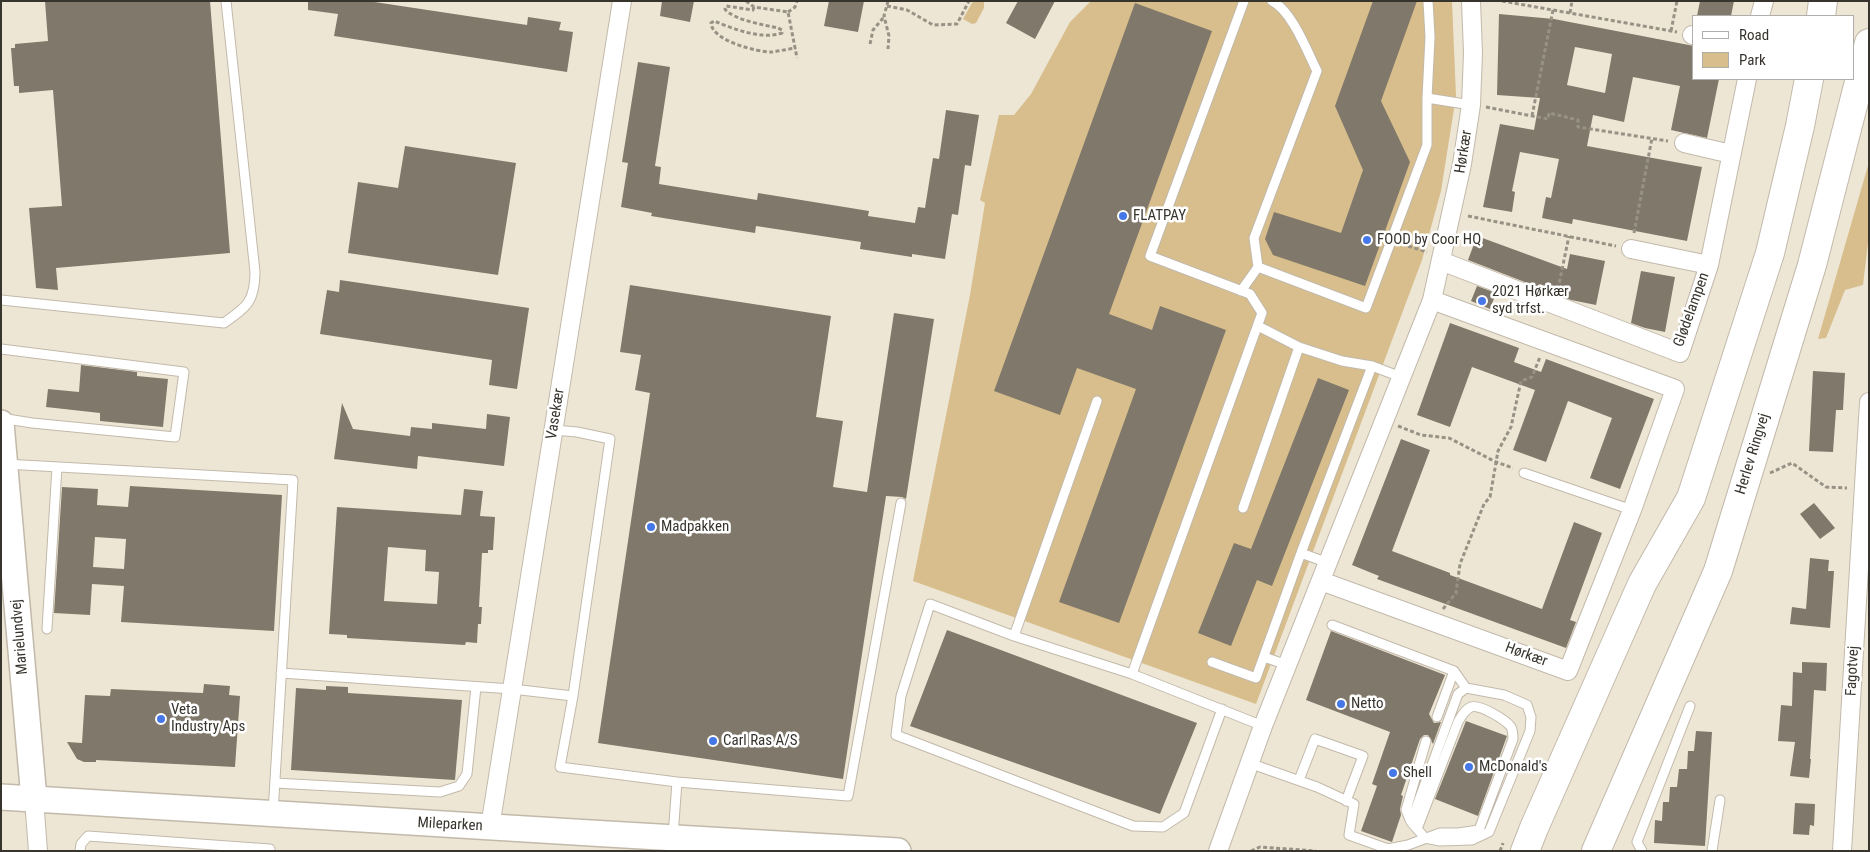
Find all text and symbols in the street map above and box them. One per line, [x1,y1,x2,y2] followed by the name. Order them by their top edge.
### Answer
[1692,15,1855,80] legend
[1739,26,1769,44] text: Road
[1739,51,1766,69] text: Park
[1452,129,1476,175] street label: Hørkær
[1133,207,1186,225] place label: FLATPAY
[1117,210,1129,222] marker: FLATPAY
[1377,231,1481,249] place label: FOOD by Coor HQ
[1361,234,1373,246] marker: FOOD by Coor HQ
[1670,270,1714,350] street label: Glødelampen
[1492,283,1569,318] place label: 2021 Hørkær syd trfst.
[1476,295,1488,307] marker: 2021 Hørkær syd trfst.
[543,387,569,441] street label: Vasekær
[1732,411,1774,497] street label: Herlev Ringvej
[661,518,729,536] place label: Madpakken
[645,521,657,533] marker: Madpakken
[8,599,32,675] street label: Marielundvej
[1502,639,1550,671] street label: Hørkær
[1843,645,1863,697] street label: Fagotvej
[1351,695,1384,713] place label: Netto
[1335,698,1347,710] marker: Netto
[171,701,245,736] place label: Veta Industry Aps
[155,713,167,725] marker: Veta Industry Aps
[723,732,798,750] place label: Carl Ras A/S
[707,735,719,747] marker: Carl Ras A/S
[1479,758,1548,776] place label: McDonald's
[1463,761,1475,773] marker: McDonald's
[1403,764,1432,782] place label: Shell
[1387,767,1399,779] marker: Shell
[417,814,483,836] street label: Mileparken

